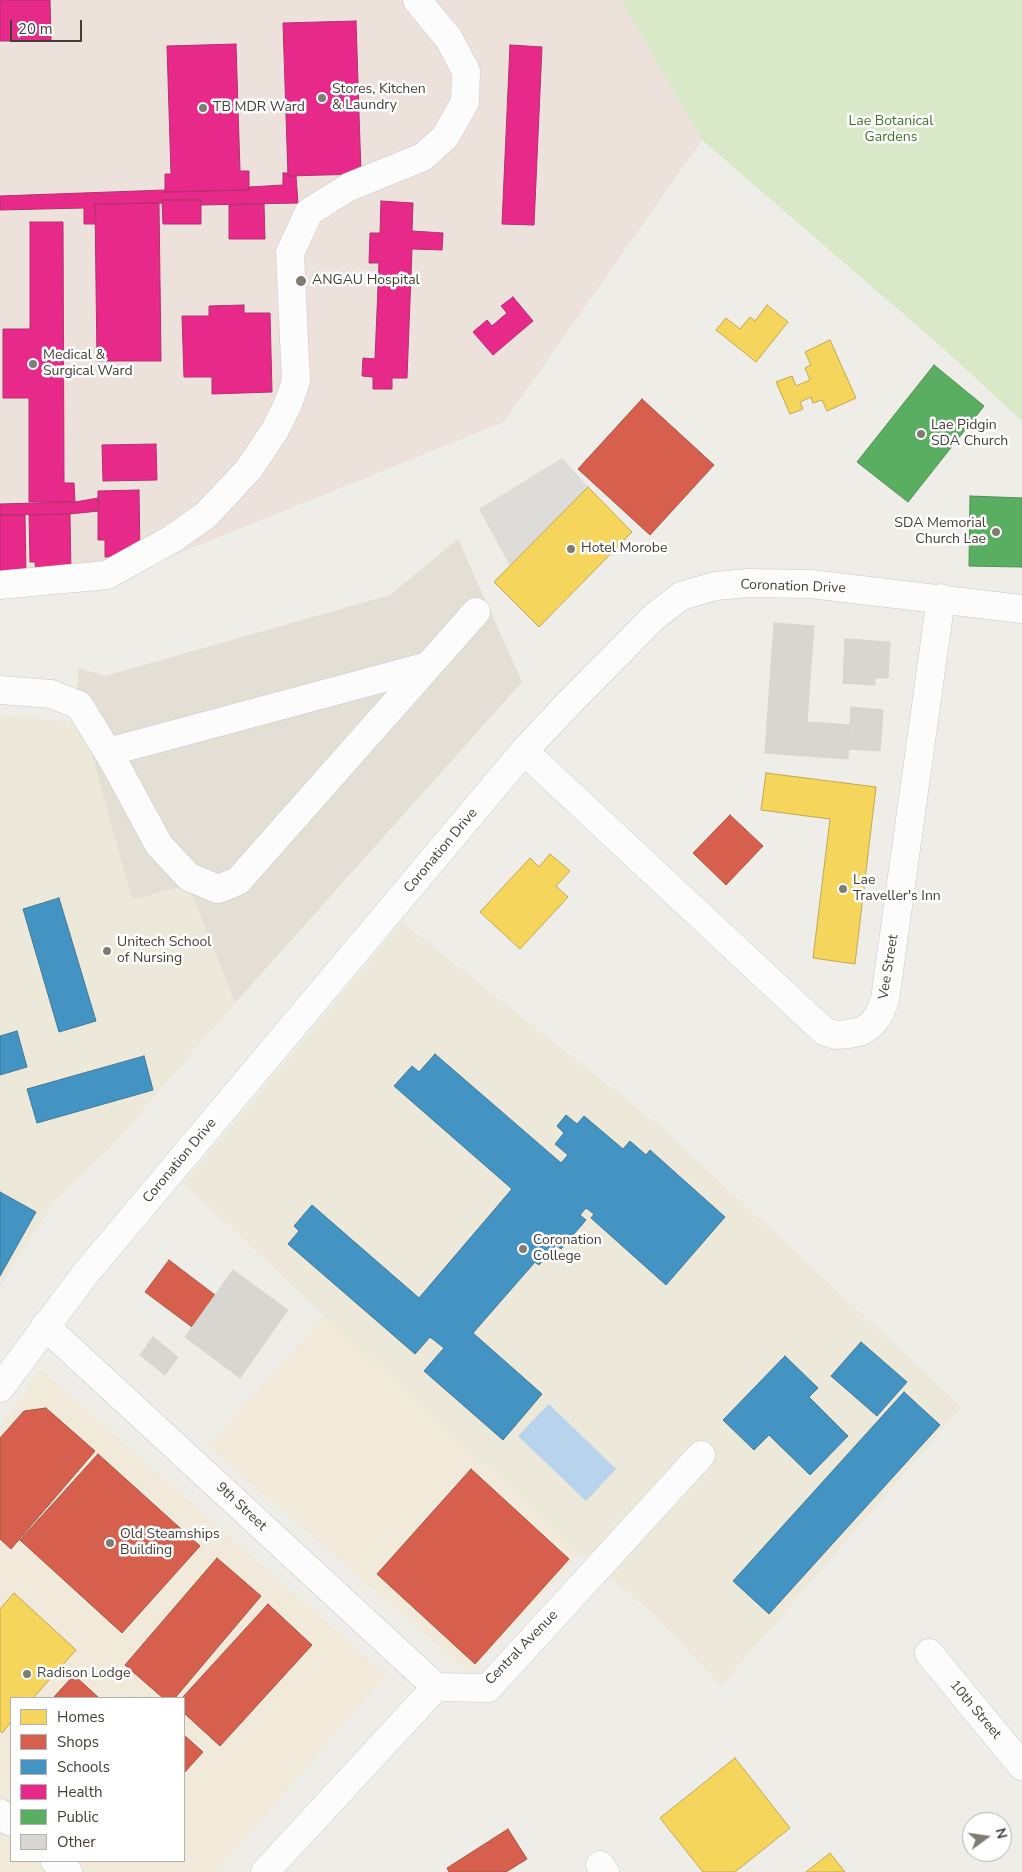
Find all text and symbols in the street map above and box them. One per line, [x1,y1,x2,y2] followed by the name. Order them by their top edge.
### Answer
[12,10,85,42] scale bar
[18,19,53,39] text: 20 m
[332,82,426,114] place label: Stores, Kitchen & Laundry
[316,92,328,104] marker: Stores, Kitchen & Laundry
[213,100,305,116] place label: TB MDR Ward
[197,102,209,114] marker: TB MDR Ward
[849,114,933,146] park label: Lae Botanical Gardens
[312,273,420,289] place label: ANGAU Hospital
[294,274,308,288] marker: ANGAU Hospital
[43,348,133,381] place label: Medical & Surgical Ward
[27,358,39,370] marker: Medical & Surgical Ward
[931,418,1008,451] place label: Lae Pidgin SDA Church
[915,428,927,440] marker: Lae Pidgin SDA Church
[894,516,986,548] place label: SDA Memorial Church Lae
[990,526,1002,538] marker: SDA Memorial Church Lae
[581,541,667,557] place label: Hotel Morobe
[565,543,577,555] marker: Hotel Morobe
[740,577,846,597] street label: Coronation Drive
[401,805,481,897] street label: Coronation Drive
[853,873,941,906] place label: Lae Traveller's Inn
[837,883,849,895] marker: Lae Traveller's Inn
[876,933,902,1001] street label: Vee Street
[117,935,211,968] place label: Unitech School of Nursing
[101,945,113,957] marker: Unitech School of Nursing
[140,1115,220,1207] street label: Coronation Drive
[533,1233,602,1266] place label: Coronation College
[517,1243,529,1255] marker: Coronation College
[212,1479,270,1535] street label: 9th Street
[120,1527,220,1560] place label: Old Steamships Building
[104,1537,116,1549] marker: Old Steamships Building
[482,1607,562,1689] street label: Central Avenue
[37,1666,130,1682] place label: Radison Lodge
[21,1668,33,1680] marker: Radison Lodge
[946,1677,1004,1743] street label: 10th Street
[10,1697,185,1862] legend
[57,1707,105,1727] text: Homes
[57,1732,99,1752] text: Shops
[57,1757,110,1777] text: Schools
[57,1782,102,1802] text: Health
[57,1807,98,1827] text: Public
[962,1812,1012,1862] north arrow
[991,1826,1012,1841] text: N
[57,1832,96,1852] text: Other

